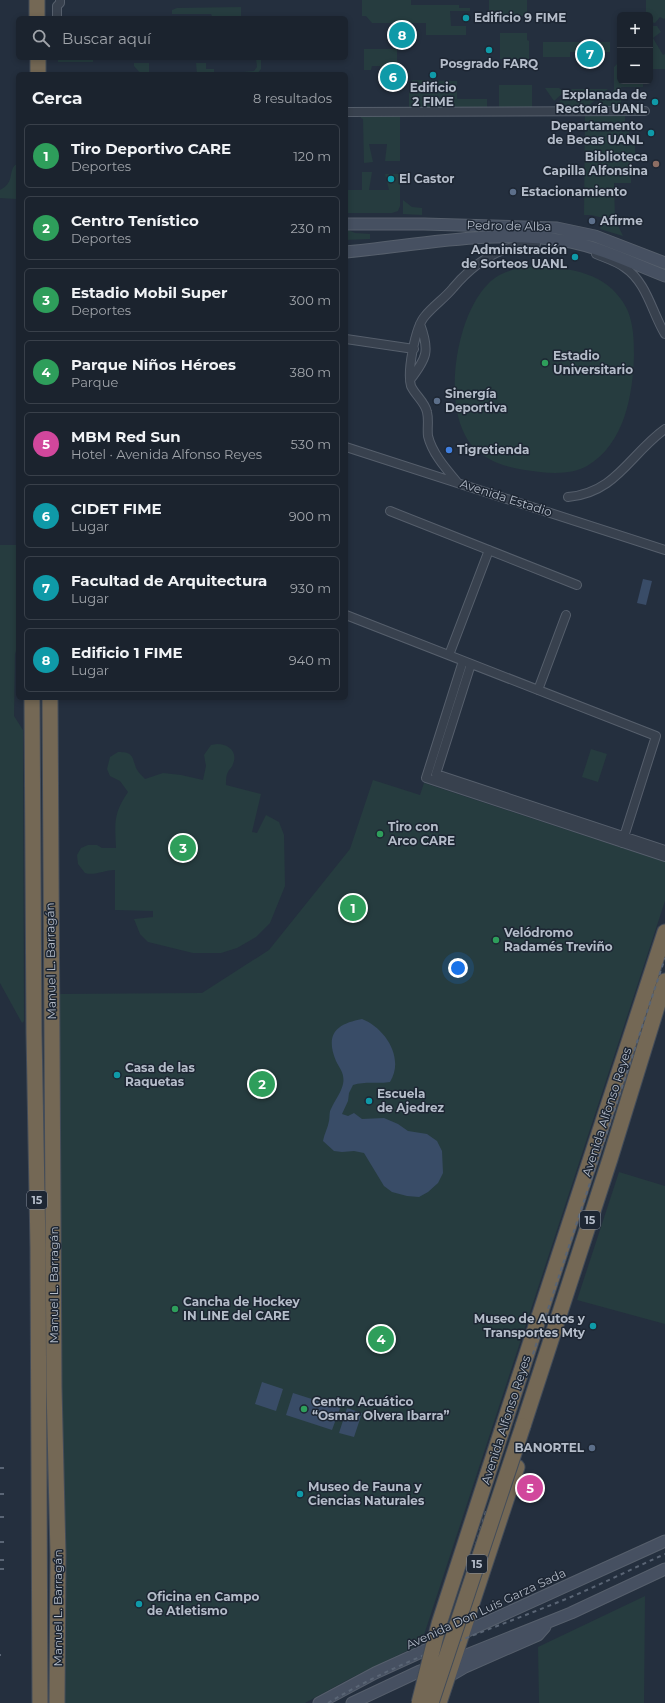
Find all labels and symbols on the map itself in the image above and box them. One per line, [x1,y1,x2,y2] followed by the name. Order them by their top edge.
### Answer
[474,10,566,25] place label: Edificio 9 FIME
[461,13,471,23] marker: Edificio 9 FIME
[389,20,415,50] pin: 8
[577,39,603,69] pin: 7
[484,45,494,55] marker: Posgrado FARQ
[440,56,539,71] place label: Posgrado FARQ
[380,62,406,92] pin: 6
[428,70,438,80] marker: Edificio 2 FIME
[410,80,457,109] place label: Edificio 2 FIME
[556,87,648,116] place label: Explanada de Rectoría UANL
[650,97,660,107] marker: Explanada de Rectoría UANL
[547,118,644,147] place label: Departamento de Becas UANL
[646,128,656,138] marker: Departamento de Becas UANL
[543,149,648,178] place label: Biblioteca Capilla Alfonsina
[651,159,661,169] marker: Biblioteca Capilla Alfonsina
[399,171,455,186] place label: El Castor
[386,174,396,184] marker: El Castor
[521,184,627,199] place label: Estacionamiento
[508,187,518,197] marker: Estacionamiento
[599,213,643,228] place label: Afirme
[587,216,597,226] marker: Afirme
[467,217,551,234] street label: Pedro de Alba
[461,242,568,271] place label: Administración de Sorteos UANL
[570,252,580,262] marker: Administración de Sorteos UANL
[553,348,633,377] place label: Estadio Universitario
[540,358,550,368] marker: Estadio Universitario
[445,386,507,415] place label: Sinergía Deportiva
[432,396,442,406] marker: Sinergía Deportiva
[457,442,530,457] place label: Tigretienda
[444,445,454,455] marker: Tigretienda
[458,476,554,519] street label: Avenida Estadio
[387,819,455,848] place label: Tiro con Arco CARE
[375,829,385,839] marker: Tiro con Arco CARE
[170,833,196,863] pin: 3
[340,893,366,923] pin: 1
[42,902,59,1020] street label: Manuel L. Barragán
[503,925,613,954] place label: Velódromo Radamés Treviño
[491,935,501,945] marker: Velódromo Radamés Treviño
[448,958,468,978] your location
[579,1045,635,1178] street label: Avenida Alfonso Reyes
[125,1060,196,1089] place label: Casa de las Raquetas
[249,1069,275,1099] pin: 2
[112,1070,122,1080] marker: Casa de las Raquetas
[377,1086,445,1115] place label: Escuela de Ajedrez
[364,1096,374,1106] marker: Escuela de Ajedrez
[27,1191,47,1209] road number: 15
[580,1211,600,1229] road number: 15
[46,1226,61,1344] street label: Manuel L. Barragán
[183,1294,301,1323] place label: Cancha de Hockey IN LINE del CARE
[170,1304,180,1314] marker: Cancha de Hockey IN LINE del CARE
[474,1311,586,1340] place label: Museo de Autos y Transportes Mty
[588,1321,598,1331] marker: Museo de Autos y Transportes Mty
[368,1324,394,1354] pin: 4
[478,1353,534,1486] street label: Avenida Alfonso Reyes
[312,1394,450,1423] place label: Centro Acuático “Osmar Olvera Ibarra”
[299,1404,309,1414] marker: Centro Acuático “Osmar Olvera Ibarra”
[514,1440,585,1455] place label: BANORTEL
[587,1443,597,1453] marker: BANORTEL
[517,1473,543,1503] pin: 5
[308,1479,425,1508] place label: Museo de Fauna y Ciencias Naturales
[295,1489,305,1499] marker: Museo de Fauna y Ciencias Naturales
[50,1549,65,1667] street label: Manuel L. Barragán
[467,1555,487,1573] road number: 15
[403,1565,568,1652] street label: Avenida Don Luis Garza Sada
[147,1589,259,1618] place label: Oficina en Campo de Atletismo
[134,1599,144,1609] marker: Oficina en Campo de Atletismo

